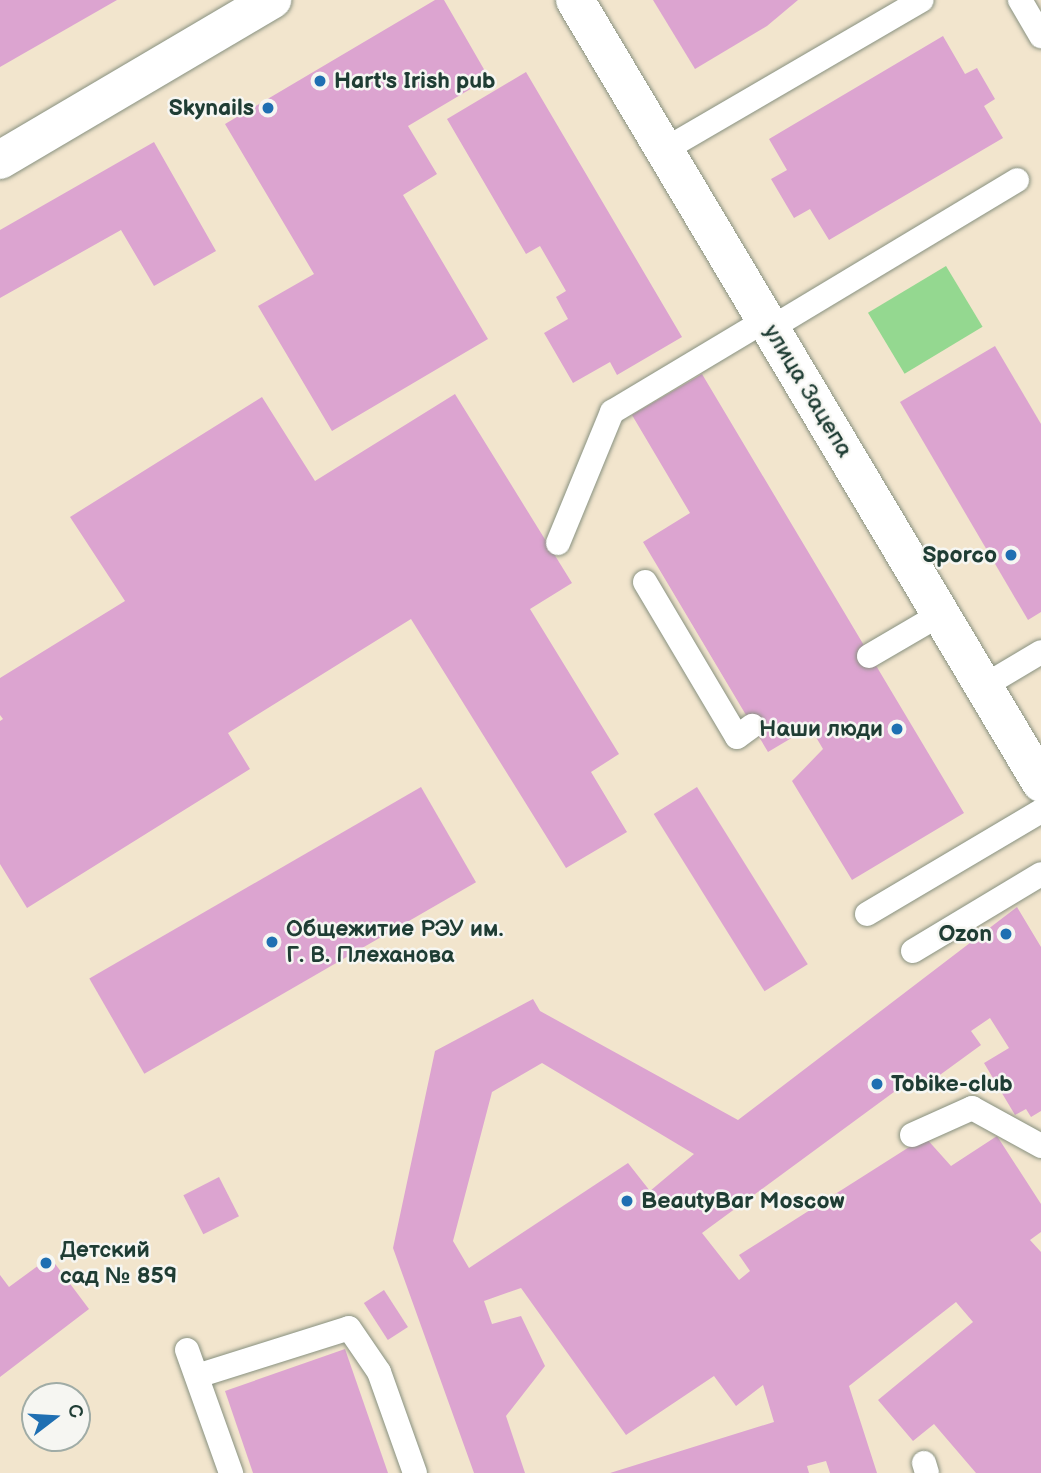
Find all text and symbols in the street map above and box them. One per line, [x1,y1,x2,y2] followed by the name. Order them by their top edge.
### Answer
[334,67,496,95] place label: Hart's Irish pub
[312,73,328,89] marker: Hart's Irish pub
[169,94,254,122] place label: Skynails
[260,100,276,116] marker: Skynails
[757,320,859,462] street label: улица Зацепа
[922,541,997,569] place label: Sporco
[1003,547,1019,563] marker: Sporco
[759,715,883,743] place label: Наши люди
[889,721,905,737] marker: Наши люди
[286,915,503,969] place label: Общежитие РЭУ им. Г. В. Плеханова
[938,920,992,948] place label: Ozon
[998,926,1014,942] marker: Ozon
[264,934,280,950] marker: Общежитие РЭУ им. Г. В. Плеханова
[891,1070,1013,1098] place label: Tobike-club
[869,1076,885,1092] marker: Tobike-club
[641,1187,845,1215] place label: BeautyBar Moscow
[619,1193,635,1209] marker: BeautyBar Moscow
[60,1236,177,1290] place label: Детский сад № 859
[38,1255,54,1271] marker: Детский сад № 859
[21,1382,91,1452] north arrow
[62,1402,88,1421] text: С

